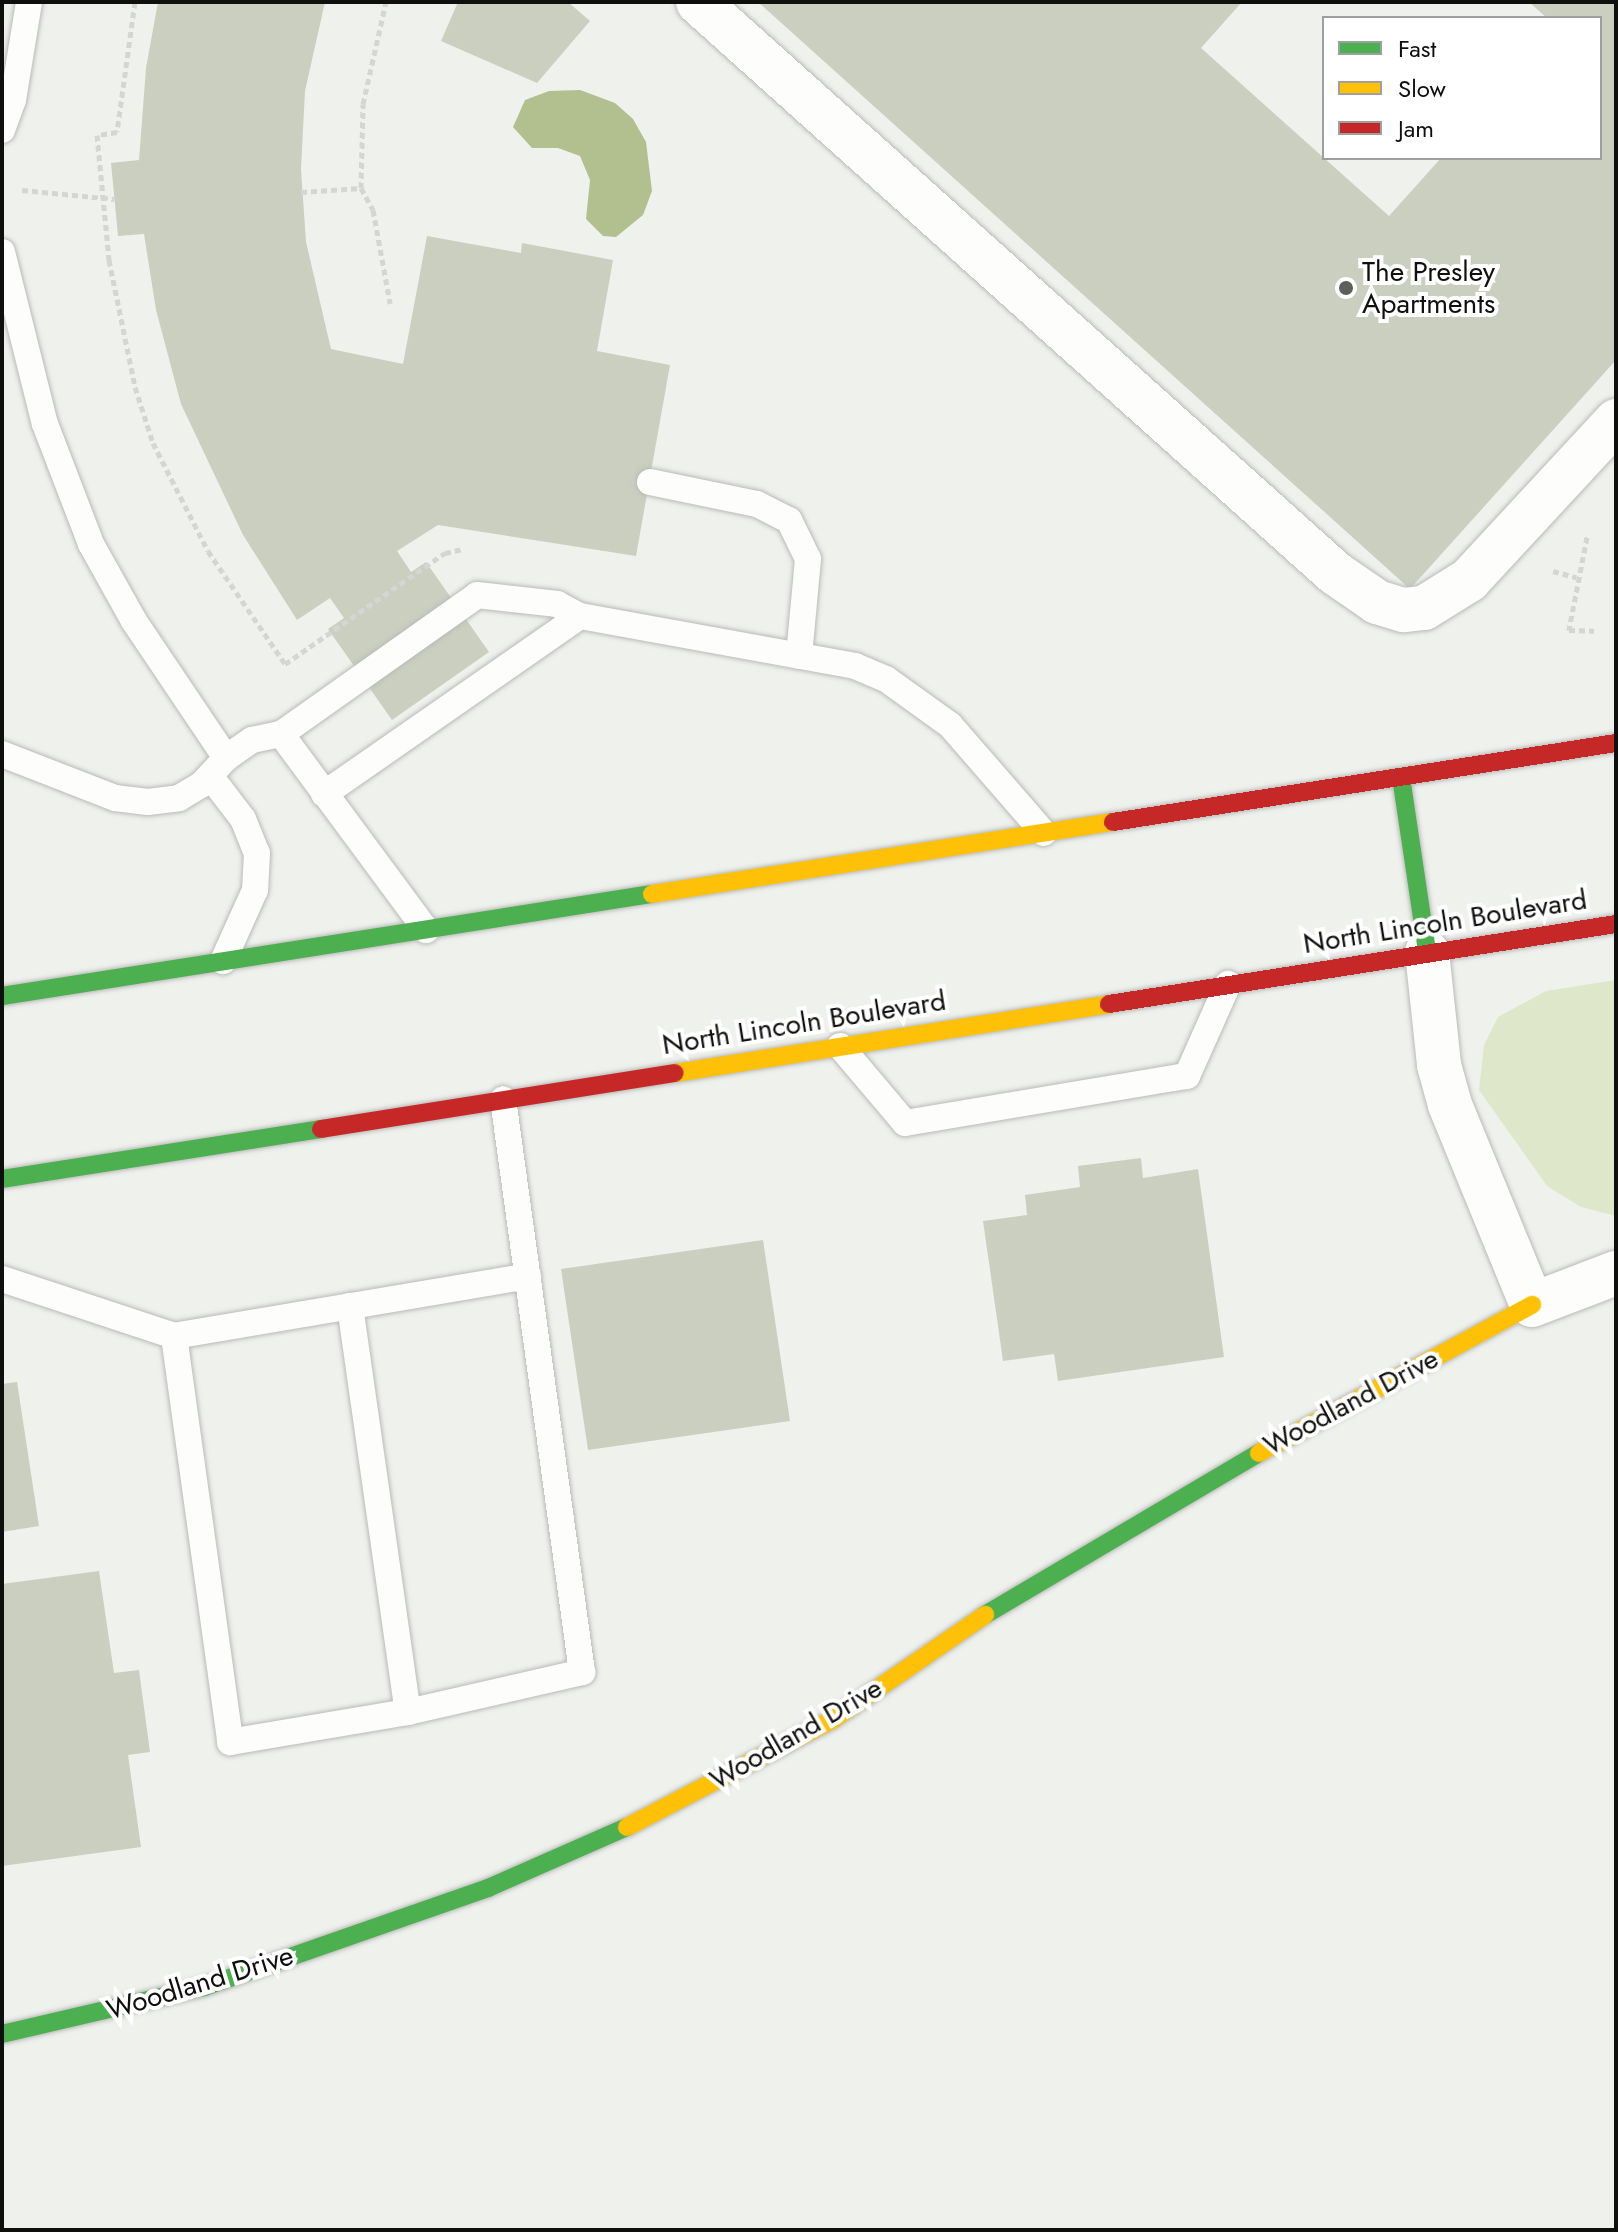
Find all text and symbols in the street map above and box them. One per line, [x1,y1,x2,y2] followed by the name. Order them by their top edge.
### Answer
[1322,16,1602,160] legend
[1398,31,1436,66] text: Fast
[1398,71,1446,106] text: Slow
[1398,111,1434,146] text: Jam
[1362,255,1495,321] place label: The Presley Apartments
[1337,279,1355,297] marker: The Presley Apartments
[1301,883,1589,961] street label: North Lincoln Boulevard
[660,984,948,1062] street label: North Lincoln Boulevard
[1258,1342,1444,1462] street label: Woodland Drive
[704,1671,888,1797] street label: Woodland Drive
[103,1939,297,2027] street label: Woodland Drive

